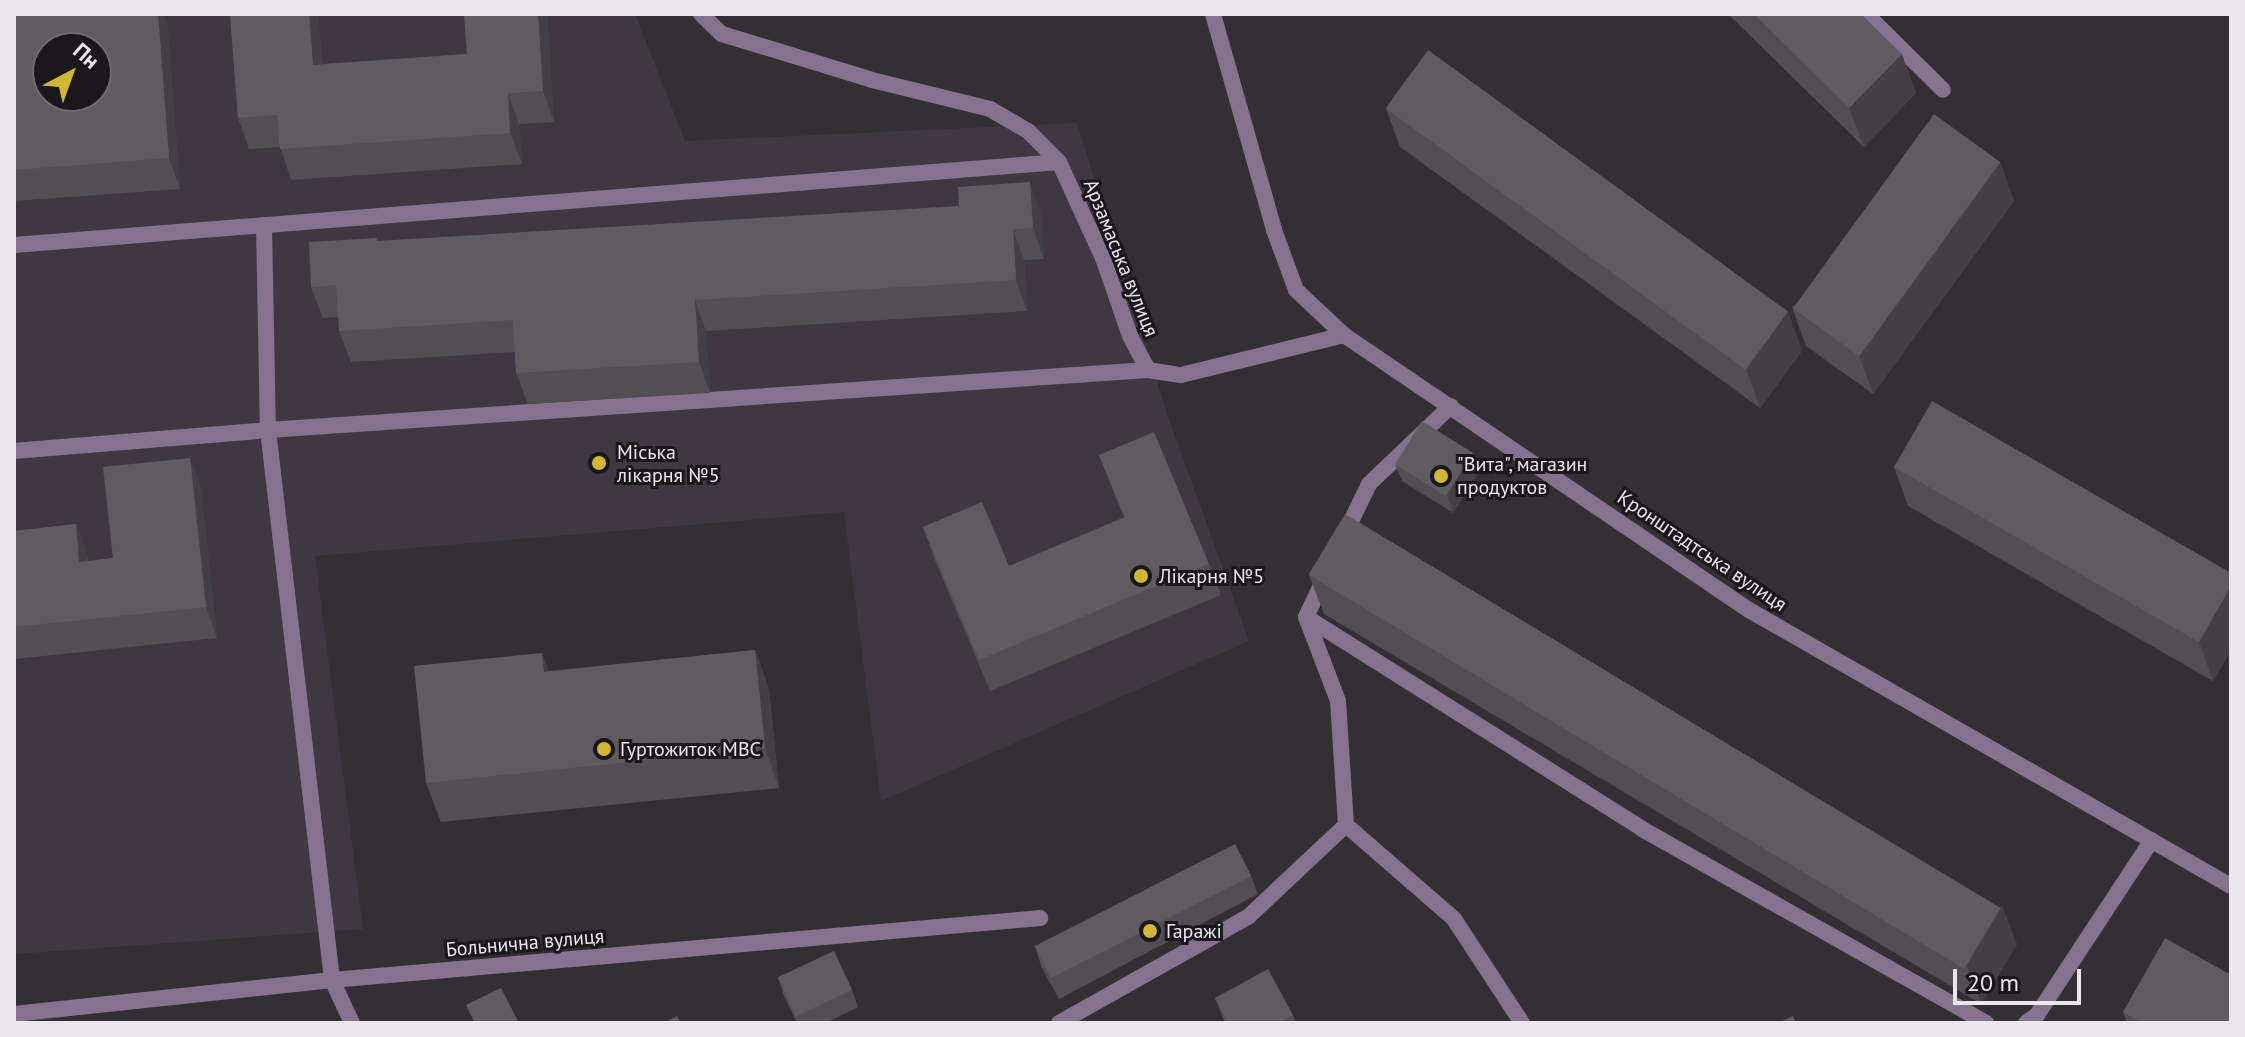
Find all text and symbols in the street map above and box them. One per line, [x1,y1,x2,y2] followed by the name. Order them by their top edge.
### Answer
[32,32,112,112] north arrow
[67,36,105,74] text: Пн
[1078,176,1164,340] street label: Арзамаська вулиця
[617,440,720,487] place label: Міська лікарня №5
[588,452,610,474] marker: Міська лікарня №5
[1457,452,1589,499] place label: "Вита", магазин продуктов
[1432,467,1450,485] marker: "Вита", магазин продуктов
[1613,485,1791,617] street label: Кронштадтська вулиця
[1159,564,1264,588] place label: Лікарня №5
[1130,565,1152,587] marker: Лікарня №5
[620,737,761,761] place label: Гуртожиток МВС
[595,740,613,758] marker: Гуртожиток МВС
[1166,919,1222,943] place label: Гаражі
[1141,922,1159,940] marker: Гаражі
[445,924,605,962] street label: Больнична вулиця
[1957,953,2085,1003] scale bar
[1967,967,2019,998] text: 20 m

